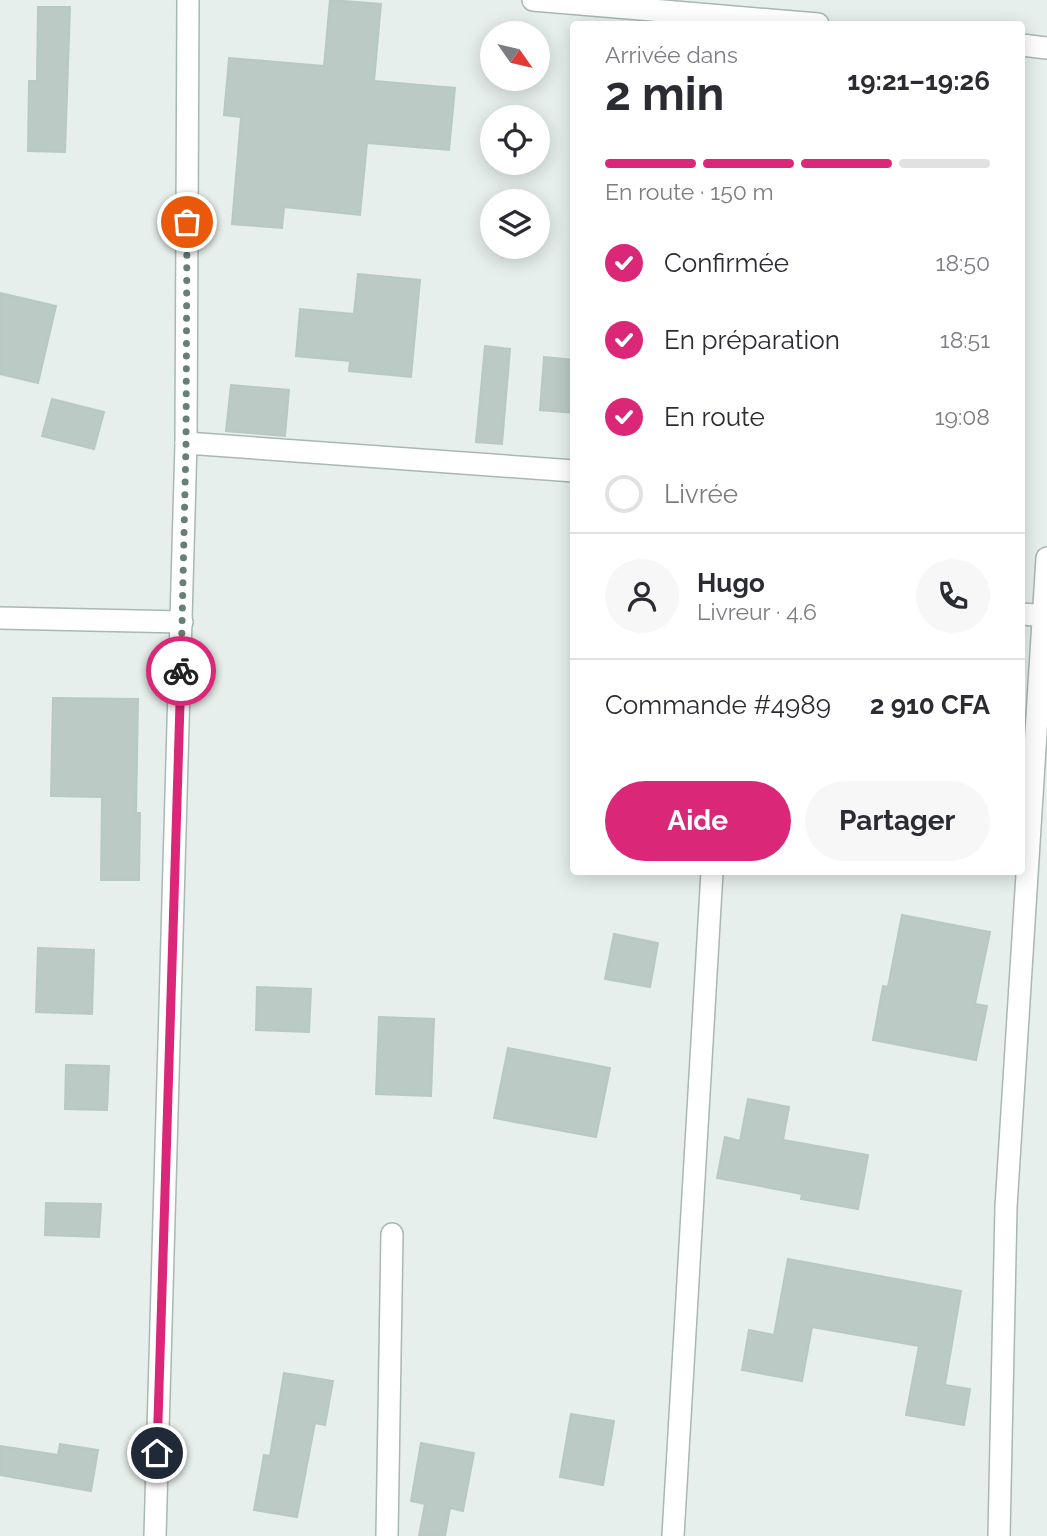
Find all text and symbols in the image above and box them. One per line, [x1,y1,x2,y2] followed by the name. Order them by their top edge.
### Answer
[480,21,550,91] north arrow
[480,21,550,259] map controls
[605,41,738,68] text: Arrivée dans
[847,66,990,96] text: 19:21–19:26
[605,67,724,121] text: 2 min
[480,105,550,175] button: locate
[605,178,774,205] text: En route · 150 m
[480,189,550,259] button: layers
[157,192,217,252] pin
[168,203,206,241] icon: bag
[605,244,643,282] icon: check
[664,248,789,278] text: Confirmée
[936,249,990,276] text: 18:50
[605,321,643,359] icon: check
[664,325,840,355] text: En préparation
[940,326,990,353] text: 18:51
[605,398,643,436] icon: check
[664,402,765,432] text: En route
[935,403,990,430] text: 19:08
[664,479,738,509] text: Livrée
[605,559,679,633] button: person
[916,559,990,633] button: phone
[697,568,765,598] text: Hugo
[697,598,817,625] text: Livreur · 4.6
[146,636,216,706] courier
[162,652,200,690] icon: bike
[605,690,831,720] text: Commande #4989
[870,690,990,720] text: 2 910 CFA
[605,781,791,861] button: Aide
[805,781,990,861] button: Partager
[127,1423,187,1483] pin
[138,1434,176,1472] icon: home

